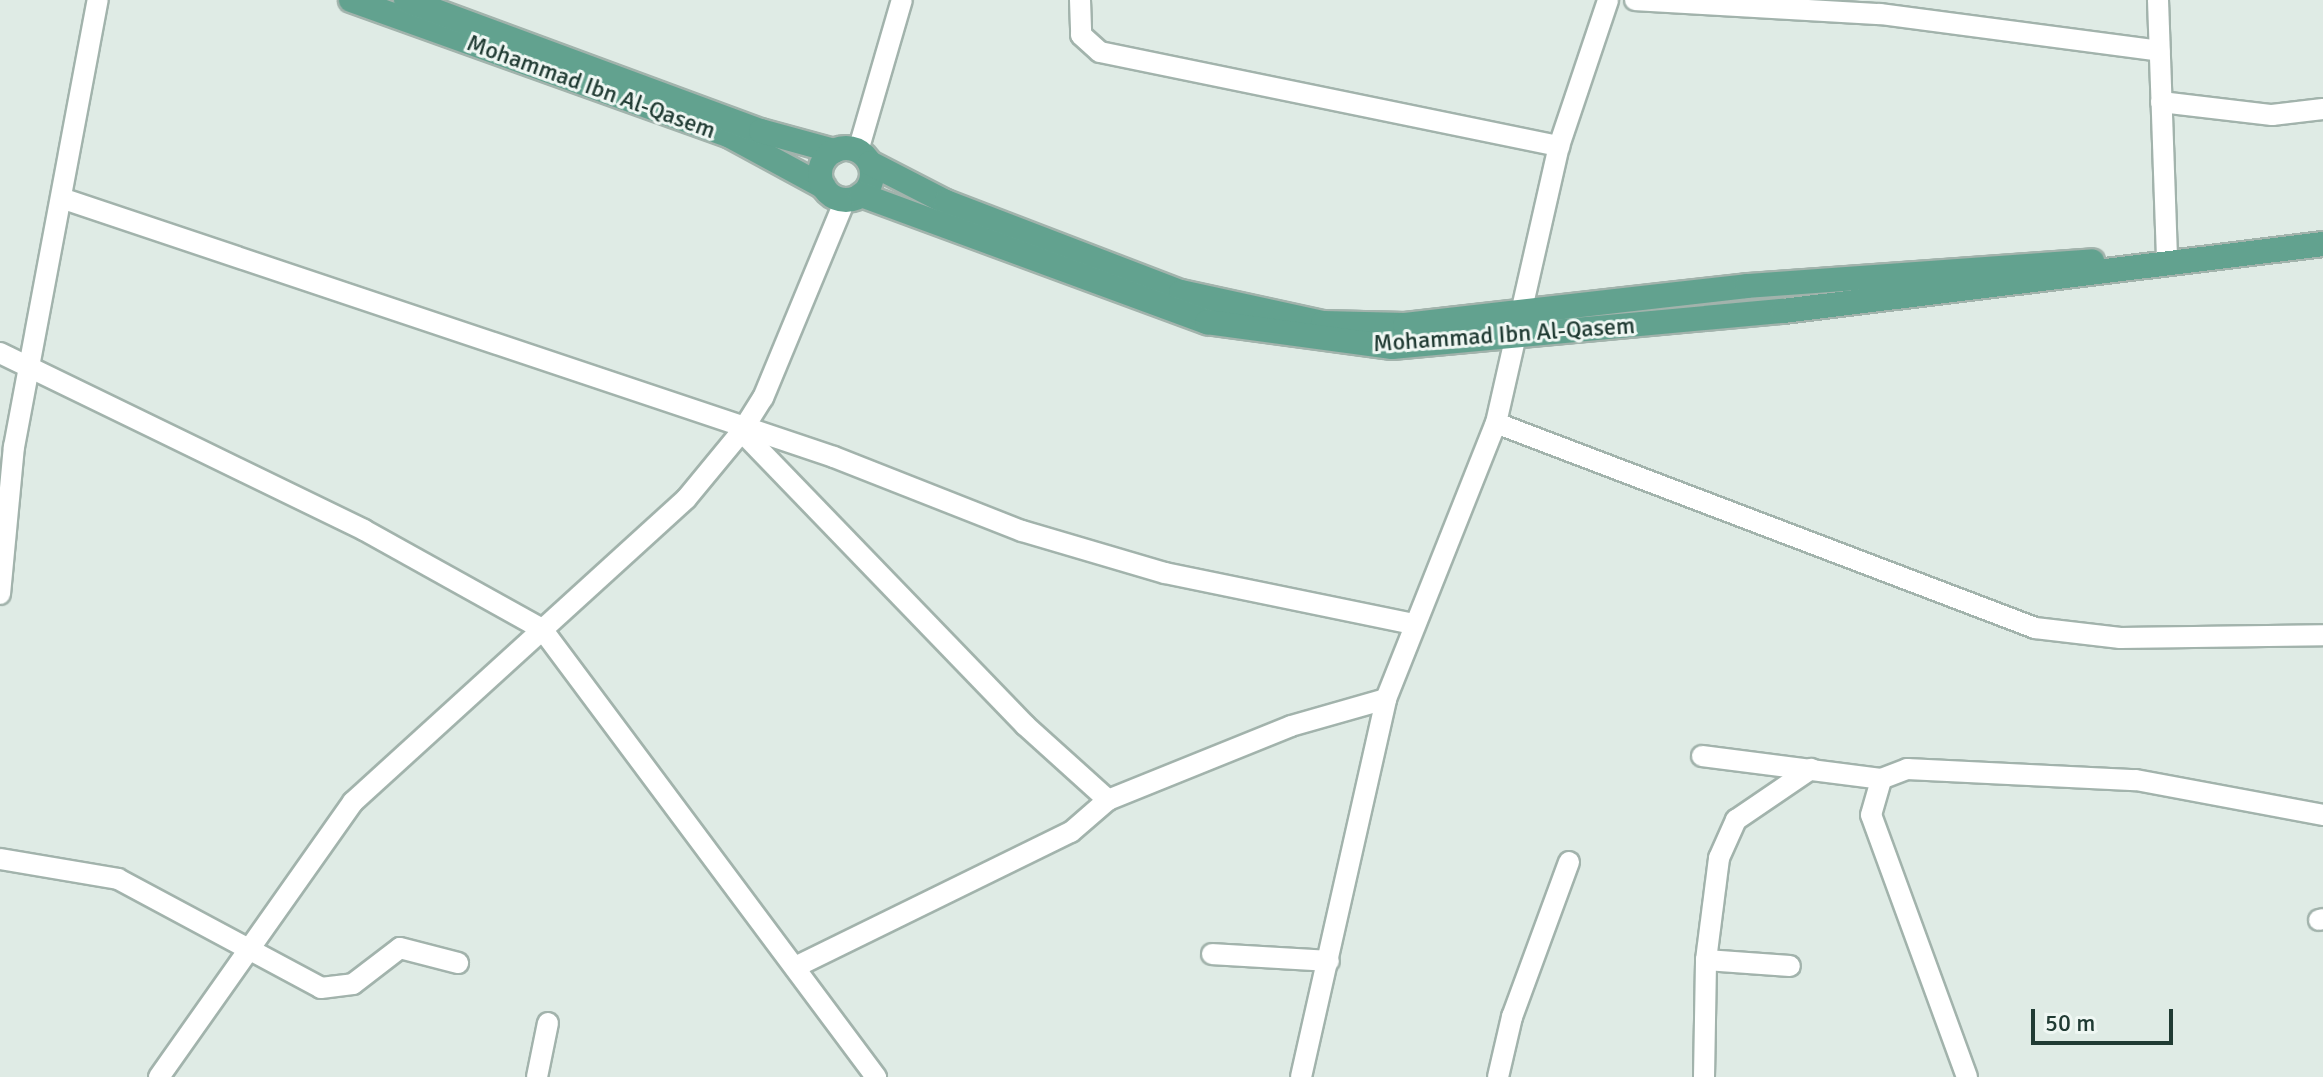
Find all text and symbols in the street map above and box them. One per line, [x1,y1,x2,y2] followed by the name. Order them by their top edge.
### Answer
[463,29,719,145] street label: Mohammad Ibn Al-Qasem
[1372,311,1636,359] street label: Mohammad Ibn Al-Qasem
[2035,993,2177,1043] scale bar
[2045,1008,2095,1038] text: 50 m

